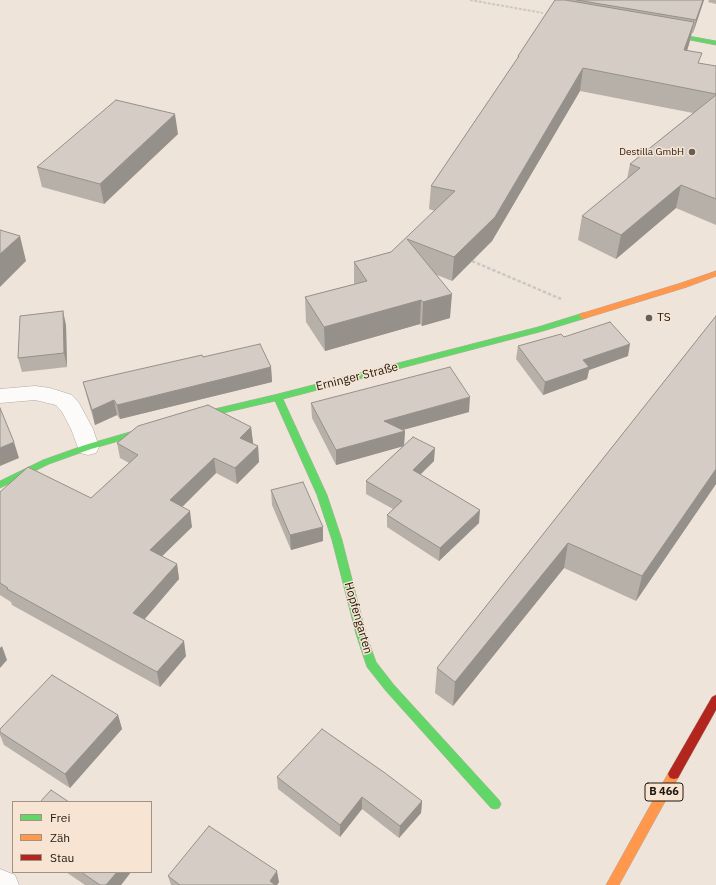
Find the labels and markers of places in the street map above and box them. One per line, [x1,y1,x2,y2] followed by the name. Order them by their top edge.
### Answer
[619,146,684,158] place label: Destilla GmbH
[687,147,697,157] marker: Destilla GmbH
[657,311,671,325] place label: TS
[644,313,654,323] marker: TS

